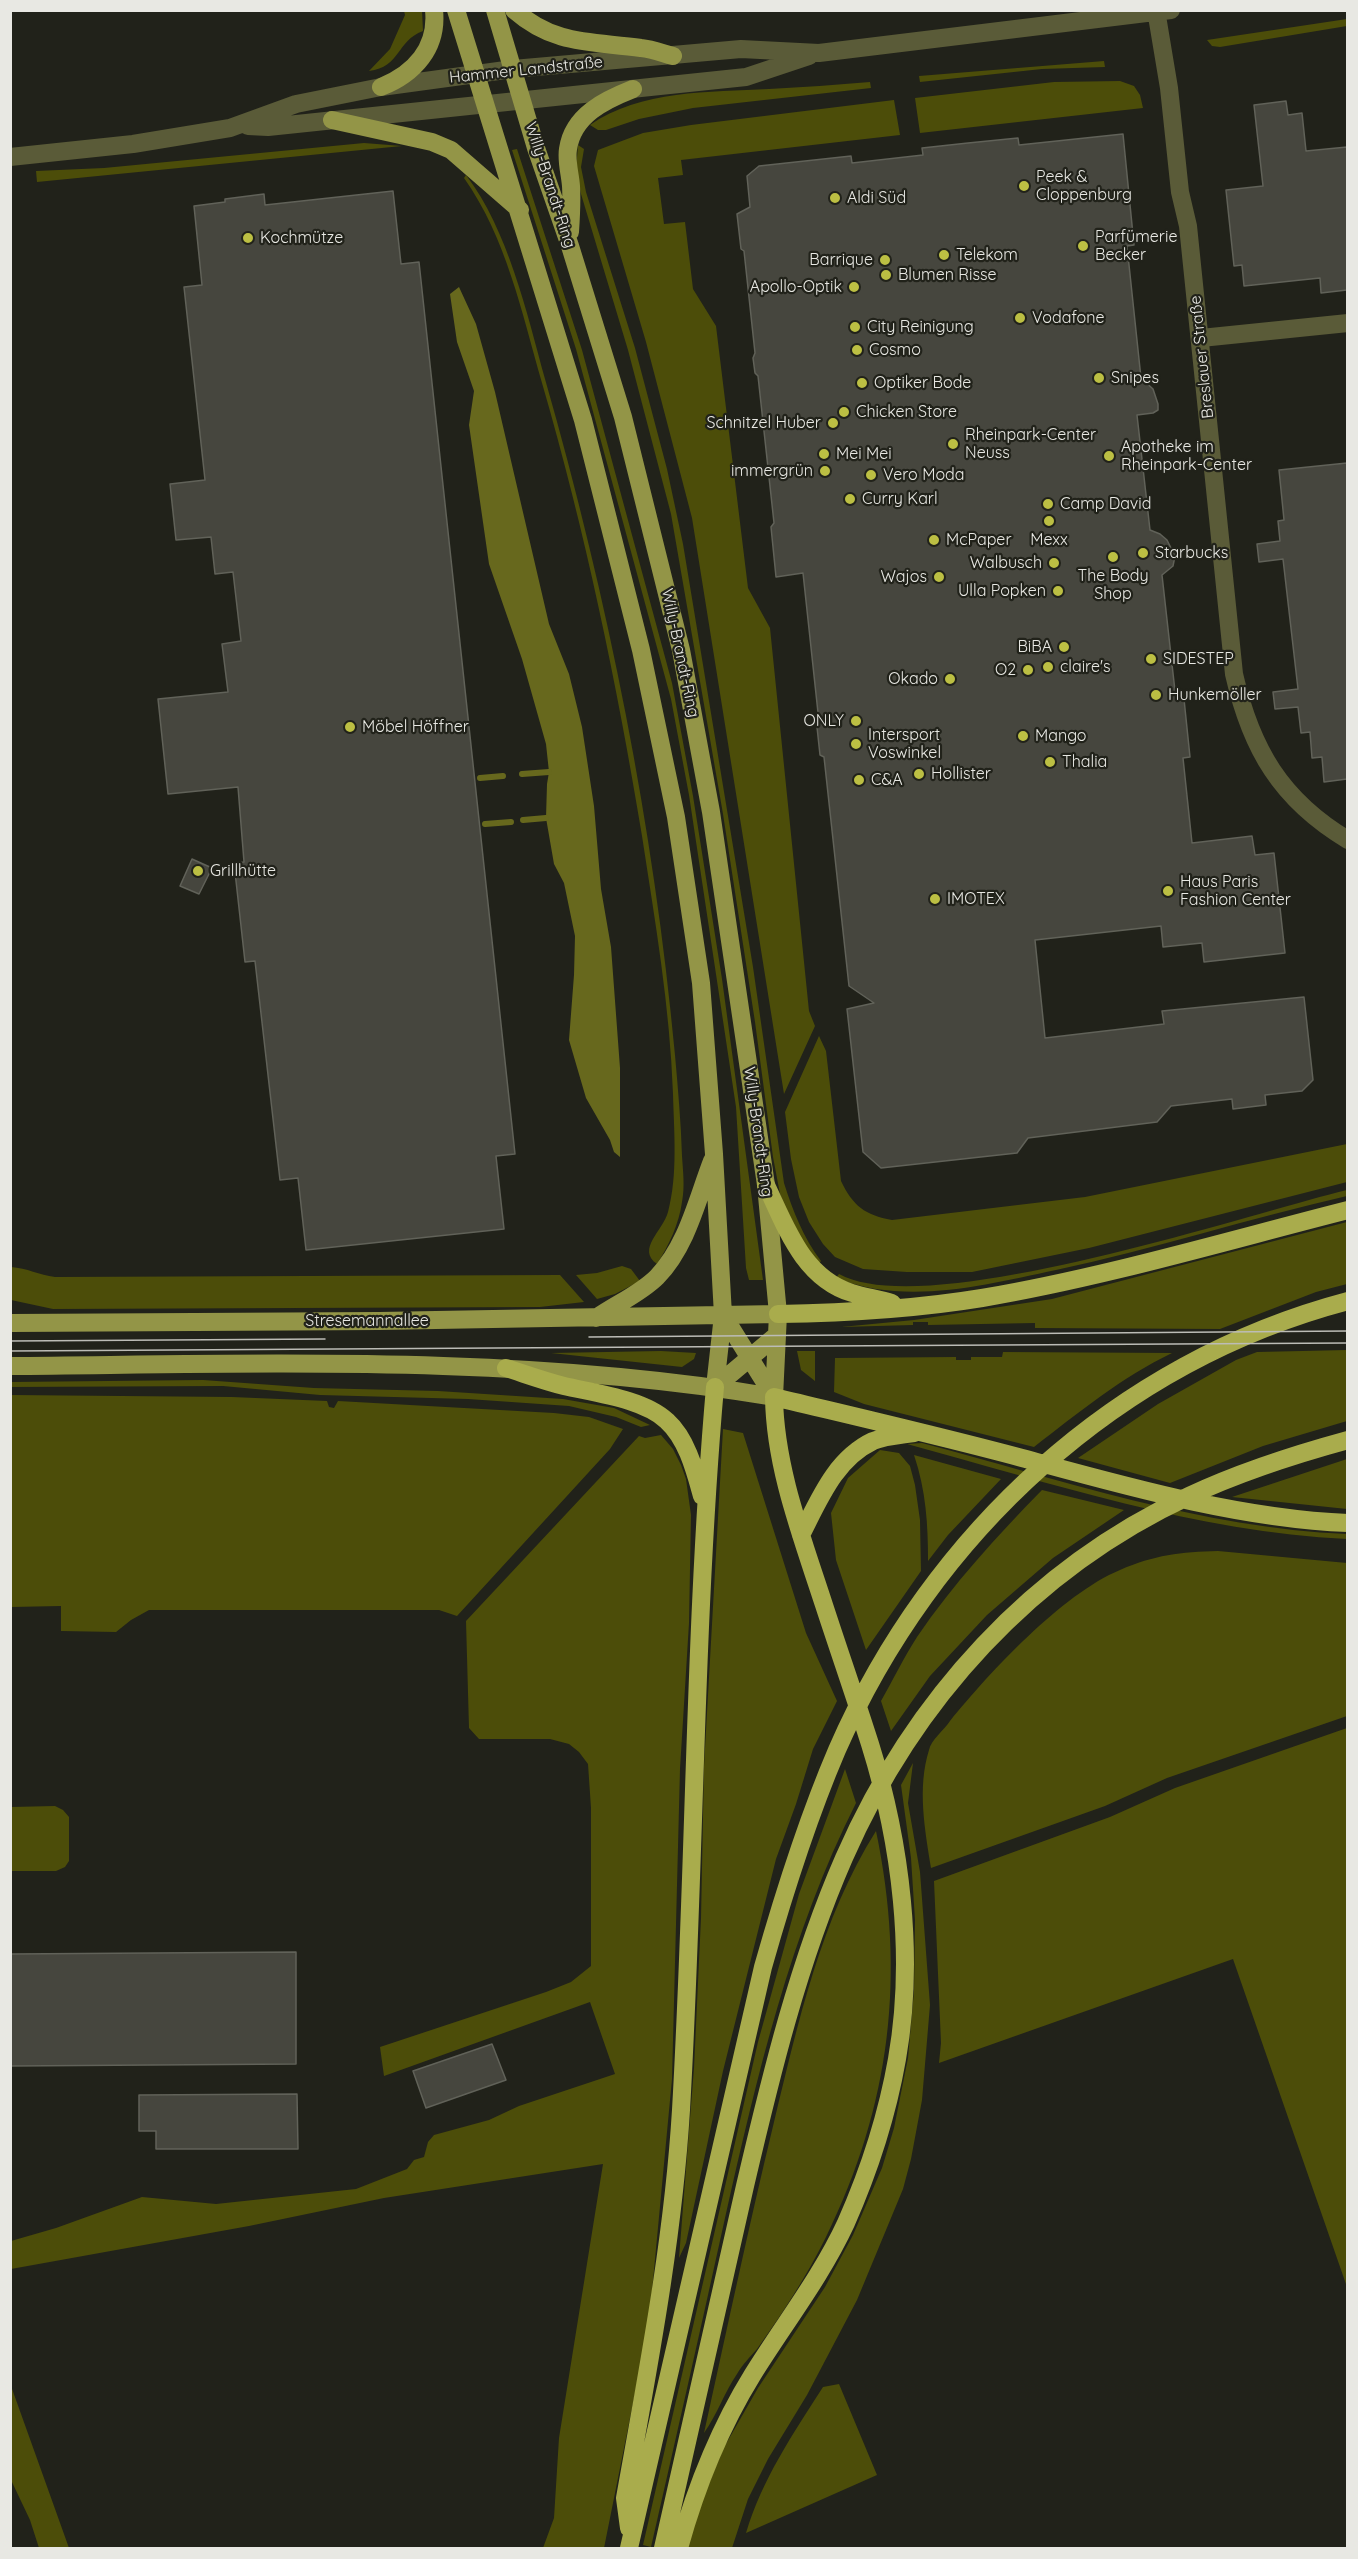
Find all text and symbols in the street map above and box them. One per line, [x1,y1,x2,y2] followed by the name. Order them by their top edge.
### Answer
[448,52,604,88] street label: Hammer Landstraße
[521,120,579,250] street label: Willy-Brandt-Ring
[1036,167,1132,205] place label: Peek & Cloppenburg
[1017,179,1031,193] marker: Peek & Cloppenburg
[847,188,906,208] place label: Aldi Süd
[828,191,842,205] marker: Aldi Süd
[1095,227,1177,265] place label: Parfümerie Becker
[260,228,343,248] place label: Kochmütze
[241,231,255,245] marker: Kochmütze
[1076,239,1090,253] marker: Parfümerie Becker
[956,245,1018,265] place label: Telekom
[937,248,951,262] marker: Telekom
[809,250,873,270] place label: Barrique
[878,253,892,267] marker: Barrique
[898,265,997,285] place label: Blumen Risse
[879,268,893,282] marker: Blumen Risse
[750,277,842,297] place label: Apollo-Optik
[847,280,861,294] marker: Apollo-Optik
[1186,295,1218,419] street label: Breslauer Straße
[1032,308,1104,328] place label: Vodafone
[1013,311,1027,325] marker: Vodafone
[867,317,974,337] place label: City Reinigung
[848,320,862,334] marker: City Reinigung
[869,340,921,360] place label: Cosmo
[850,343,864,357] marker: Cosmo
[1111,368,1159,388] place label: Snipes
[1092,371,1106,385] marker: Snipes
[874,373,971,393] place label: Optiker Bode
[855,376,869,390] marker: Optiker Bode
[856,402,957,422] place label: Chicken Store
[837,405,851,419] marker: Chicken Store
[706,413,821,433] place label: Schnitzel Huber
[826,416,840,430] marker: Schnitzel Huber
[965,425,1096,463] place label: Rheinpark-Center Neuss
[946,437,960,451] marker: Rheinpark-Center Neuss
[1121,437,1252,475] place label: Apotheke im Rheinpark-Center
[836,444,892,464] place label: Mei Mei
[817,447,831,461] marker: Mei Mei
[1102,449,1116,463] marker: Apotheke im Rheinpark-Center
[731,461,813,481] place label: immergrün
[818,464,832,478] marker: immergrün
[883,465,964,485] place label: Vero Moda
[864,468,878,482] marker: Vero Moda
[862,489,938,509] place label: Curry Karl
[843,492,857,506] marker: Curry Karl
[1060,494,1151,514] place label: Camp David
[1041,497,1055,511] marker: Camp David
[1042,514,1056,528] marker: Mexx
[946,530,1012,550] place label: McPaper
[1030,530,1068,550] place label: Mexx
[927,533,941,547] marker: McPaper
[1155,543,1228,563] place label: Starbucks
[1136,546,1150,560] marker: Starbucks
[1106,550,1120,564] marker: The Body Shop
[970,553,1042,573] place label: Walbusch
[1047,556,1061,570] marker: Walbusch
[1077,566,1149,604] place label: The Body Shop
[881,567,927,587] place label: Wajos
[932,570,946,584] marker: Wajos
[958,581,1046,601] place label: Ulla Popken
[1051,584,1065,598] marker: Ulla Popken
[657,587,703,719] street label: Willy-Brandt-Ring
[1017,637,1052,657] place label: BiBA
[1057,640,1071,654] marker: BiBA
[1163,649,1234,669] place label: SIDESTEP
[1144,652,1158,666] marker: SIDESTEP
[1060,657,1111,677] place label: claire's
[995,660,1016,680] place label: O2
[1041,660,1055,674] marker: claire's
[1021,663,1035,677] marker: O2
[888,669,938,689] place label: Okado
[943,672,957,686] marker: Okado
[1168,685,1262,705] place label: Hunkemöller
[1149,688,1163,702] marker: Hunkemöller
[804,711,844,731] place label: ONLY
[849,714,863,728] marker: ONLY
[362,717,469,737] place label: Möbel Höffner
[343,720,357,734] marker: Möbel Höffner
[868,725,941,763] place label: Intersport Voswinkel
[1035,726,1087,746] place label: Mango
[1016,729,1030,743] marker: Mango
[849,737,863,751] marker: Intersport Voswinkel
[1062,752,1107,772] place label: Thalia
[1043,755,1057,769] marker: Thalia
[931,764,991,784] place label: Hollister
[912,767,926,781] marker: Hollister
[871,770,903,790] place label: C&A
[852,773,866,787] marker: C&A
[210,861,276,881] place label: Grillhütte
[191,864,205,878] marker: Grillhütte
[1180,872,1291,910] place label: Haus Paris Fashion Center
[1161,884,1175,898] marker: Haus Paris Fashion Center
[947,889,1005,909] place label: IMOTEX
[928,892,942,906] marker: IMOTEX
[739,1066,777,1198] street label: Willy-Brandt-Ring
[305,1311,429,1331] street label: Stresemannallee

